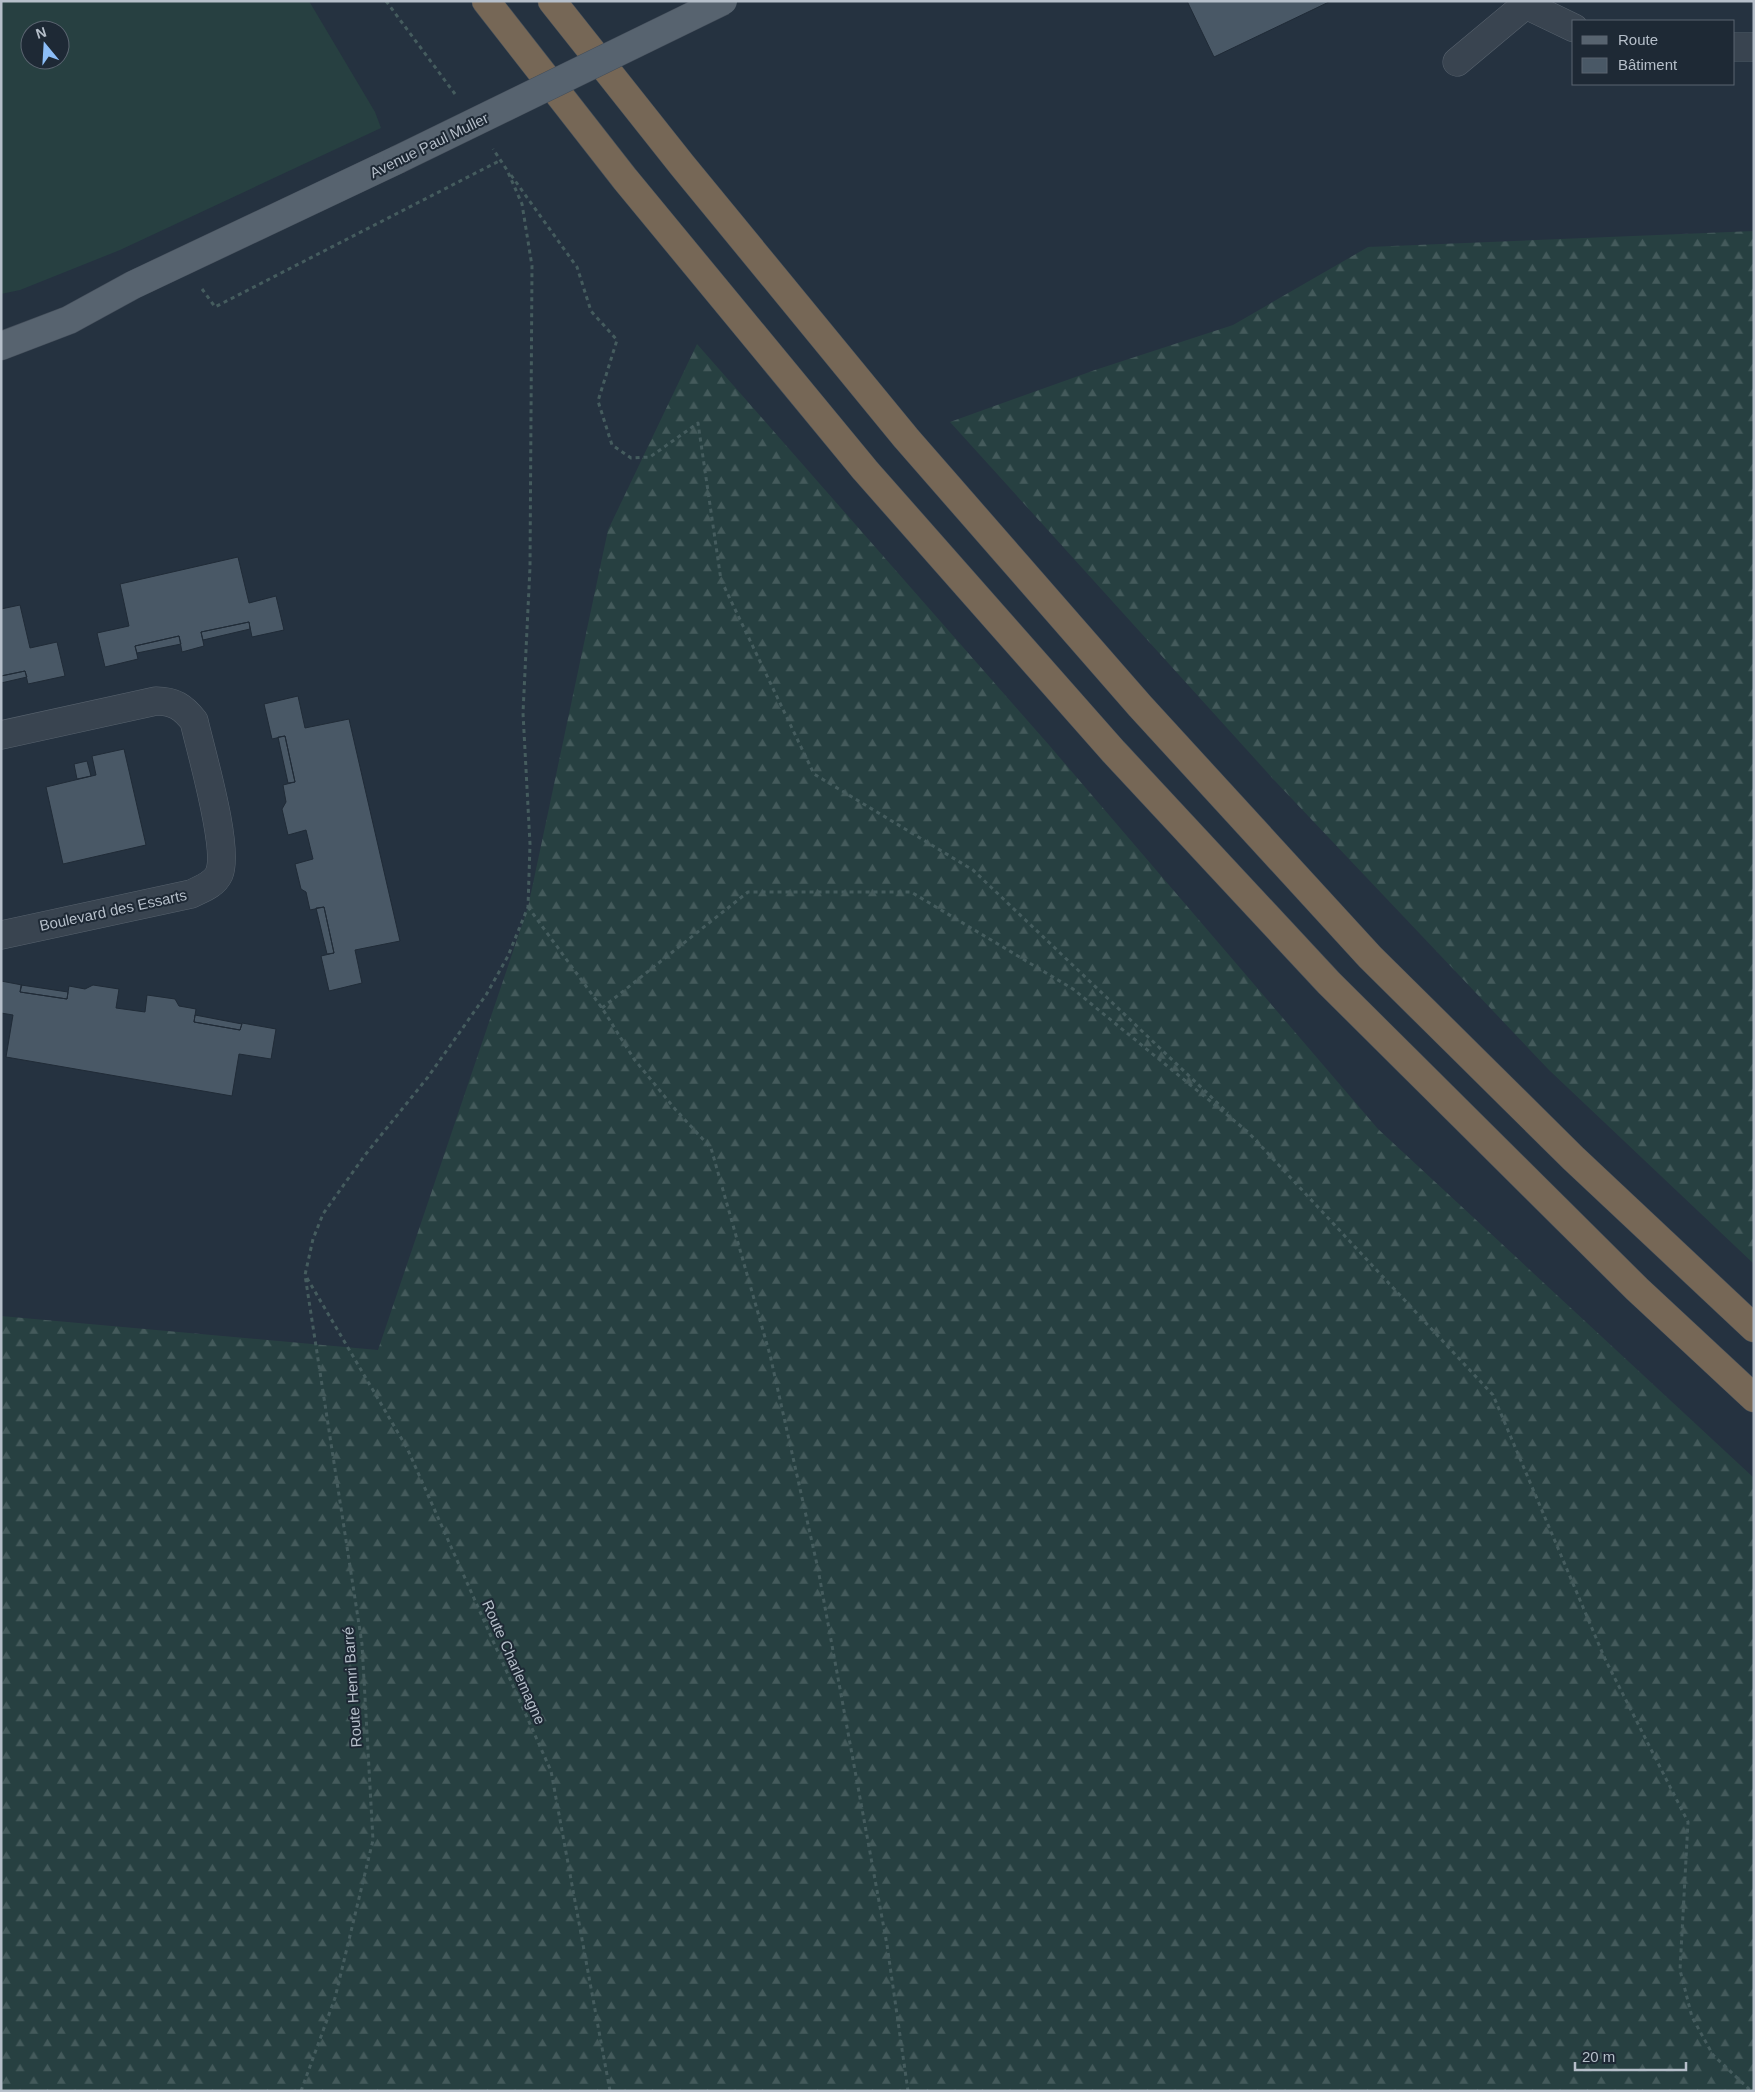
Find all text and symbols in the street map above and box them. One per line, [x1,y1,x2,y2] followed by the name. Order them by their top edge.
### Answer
[20,20,70,70] north arrow
[1572,20,1735,85] legend
[34,23,48,42] text: N
[1618,31,1658,48] text: Route
[1618,56,1678,73] text: Bâtiment
[367,109,491,181] street label: Avenue Paul Muller
[38,886,188,934] street label: Boulevard des Essarts
[479,1597,549,1727] street label: Route Charlemagne
[339,1626,365,1748] street label: Route Henri Barré
[1575,2040,1686,2072] scale bar
[1582,2048,1615,2065] text: 20 m

